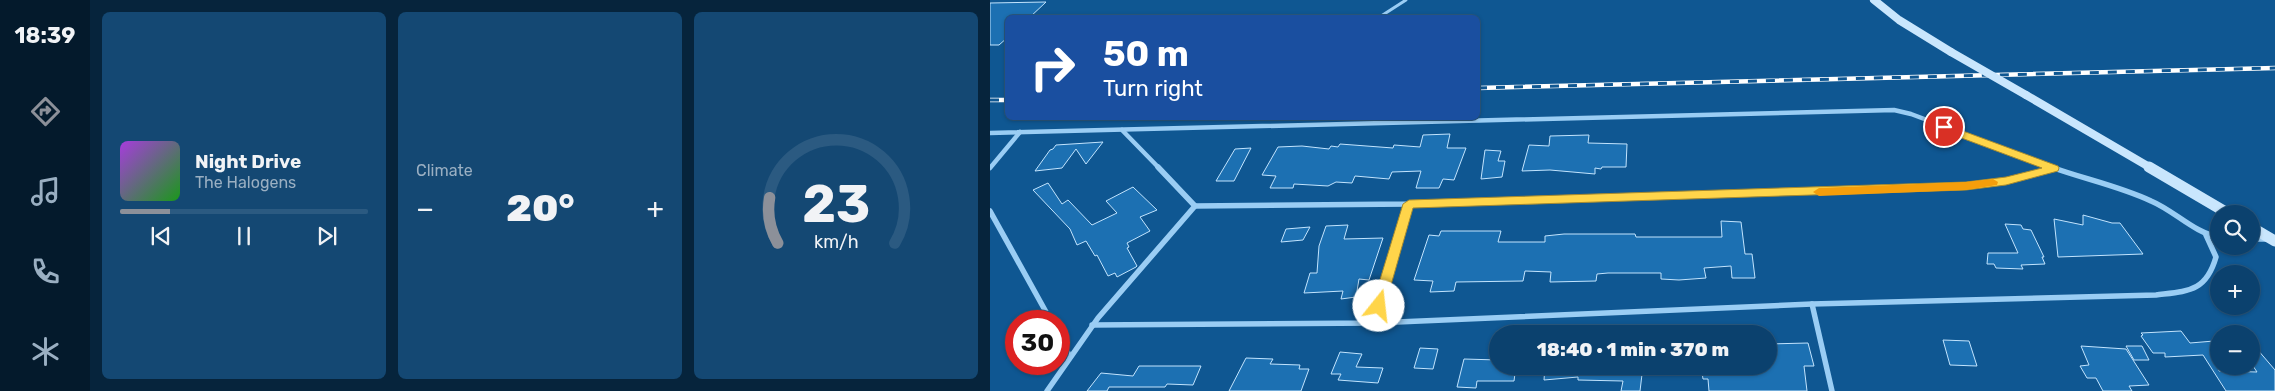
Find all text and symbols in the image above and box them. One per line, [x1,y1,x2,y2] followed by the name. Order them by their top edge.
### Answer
[15,22,75,49] text: 18:39
[1103,33,1189,75] text: 50 m
[1020,35,1085,100] icon: right
[1103,75,1203,102] text: Turn right
[28,94,63,129] icon: directions
[1923,106,1965,148] pin
[1930,113,1958,141] icon: arrive
[195,150,301,173] text: Night Drive
[416,161,473,180] text: Climate
[195,173,296,192] text: The Halogens
[802,173,870,235] text: 23
[28,174,63,209] icon: music
[506,185,575,231] text: 20°
[416,192,434,225] text: −
[647,192,664,225] text: +
[2210,205,2260,375] map controls
[2210,205,2260,255] button: search
[147,222,175,250] icon: previous
[230,222,258,250] icon: pause
[313,222,341,250] icon: next
[814,231,858,252] text: km/h
[28,254,63,289] icon: phone
[2210,265,2260,315] button: +
[1352,279,1404,331] position arrow
[1005,310,1070,375] speed limit sign: 30
[2210,325,2260,375] button: −
[28,334,63,369] icon: climate
[1537,338,1729,361] text: 18:40 · 1 min · 370 m

